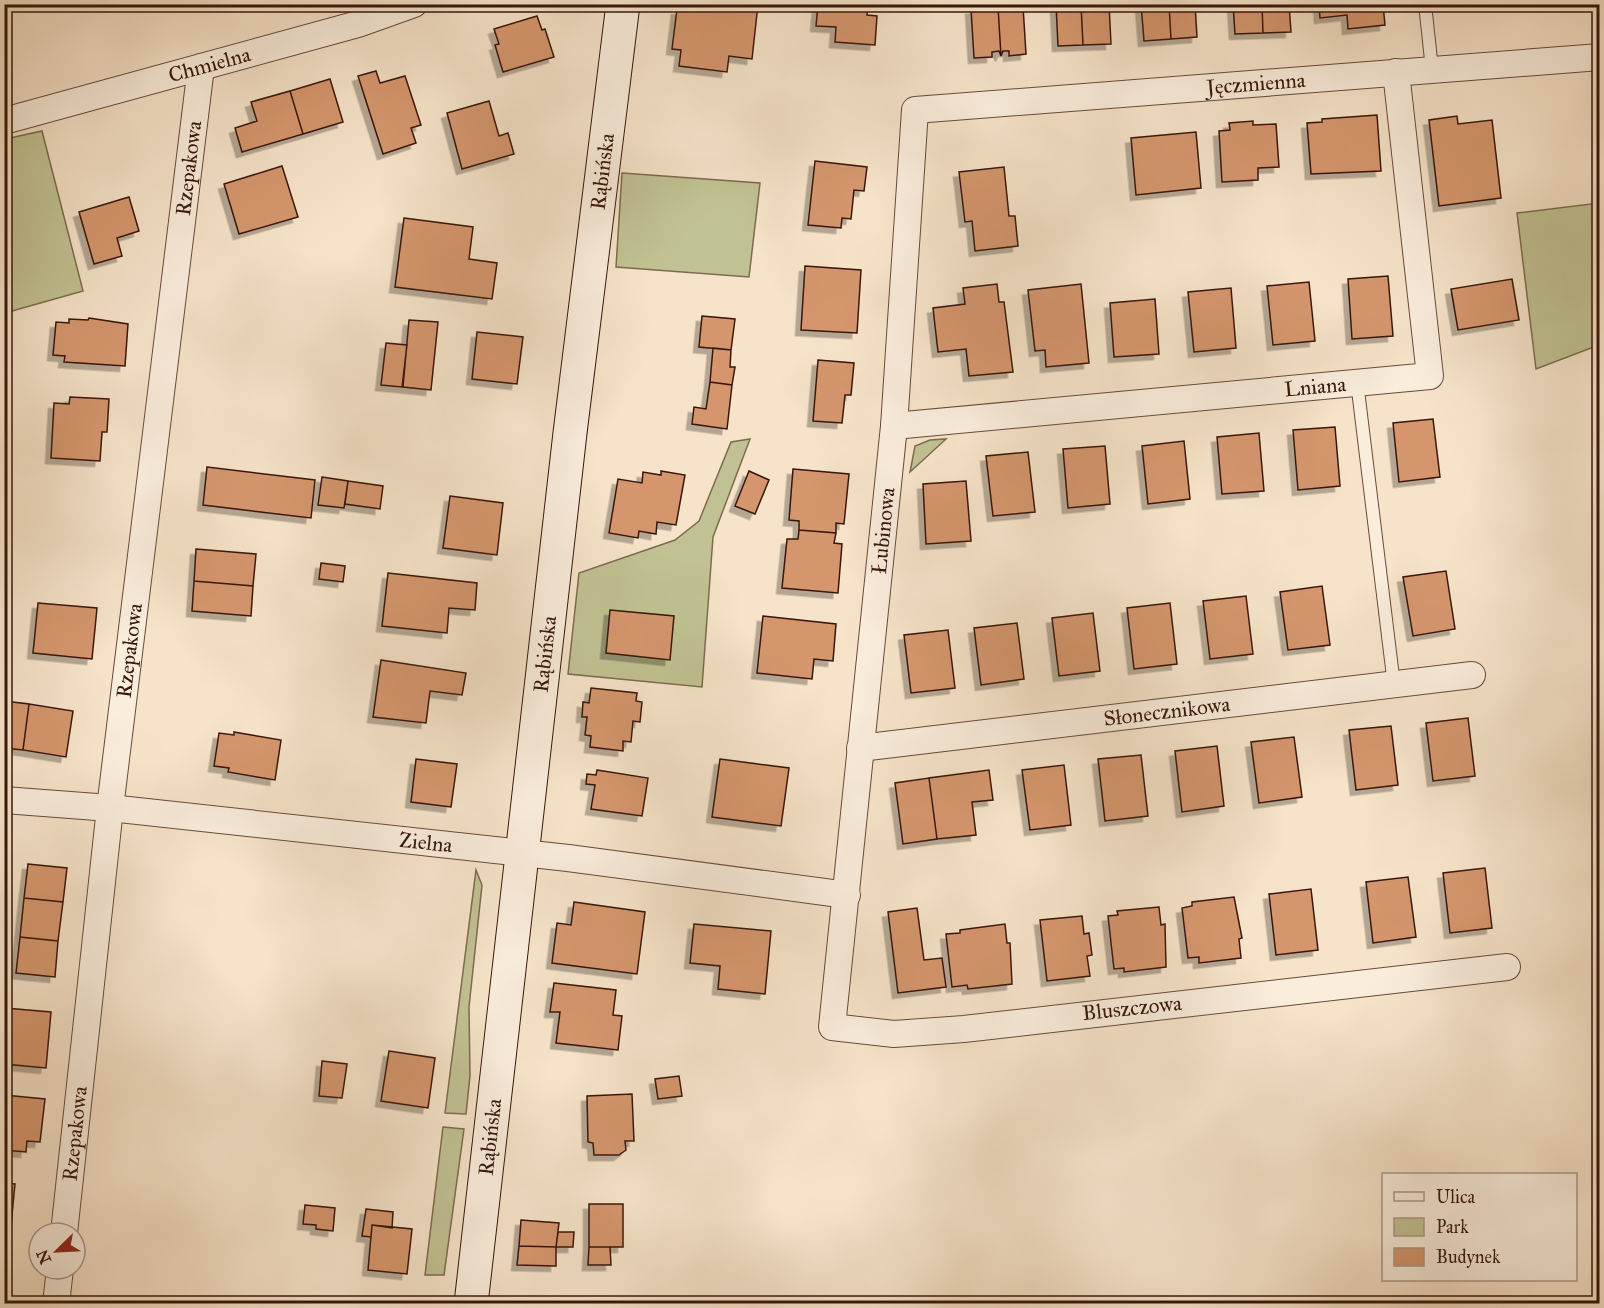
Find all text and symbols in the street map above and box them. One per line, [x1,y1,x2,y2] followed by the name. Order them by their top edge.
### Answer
[165,41,254,88] street label: Chmielna
[1204,67,1307,101] street label: Jęczmienna
[170,119,207,217] street label: Rzepakowa
[585,132,620,211] street label: Rąbińska
[1283,371,1347,403] street label: Lniana
[866,486,901,575] street label: Łubinowa
[111,602,148,700] street label: Rzepakowa
[528,614,562,694] street label: Rąbińska
[1102,691,1232,732] street label: Słonecznikowa
[398,827,454,858] street label: Zielna
[1081,990,1183,1026] street label: Bluszczowa
[57,1085,93,1182] street label: Rzepakowa
[473,1097,507,1177] street label: Rąbińska
[1382,1173,1577,1281] legend
[1436,1186,1476,1208] text: Ulica
[1436,1216,1469,1238] text: Park
[27,1221,87,1281] north arrow
[32,1246,55,1267] text: N
[1436,1246,1501,1268] text: Budynek

